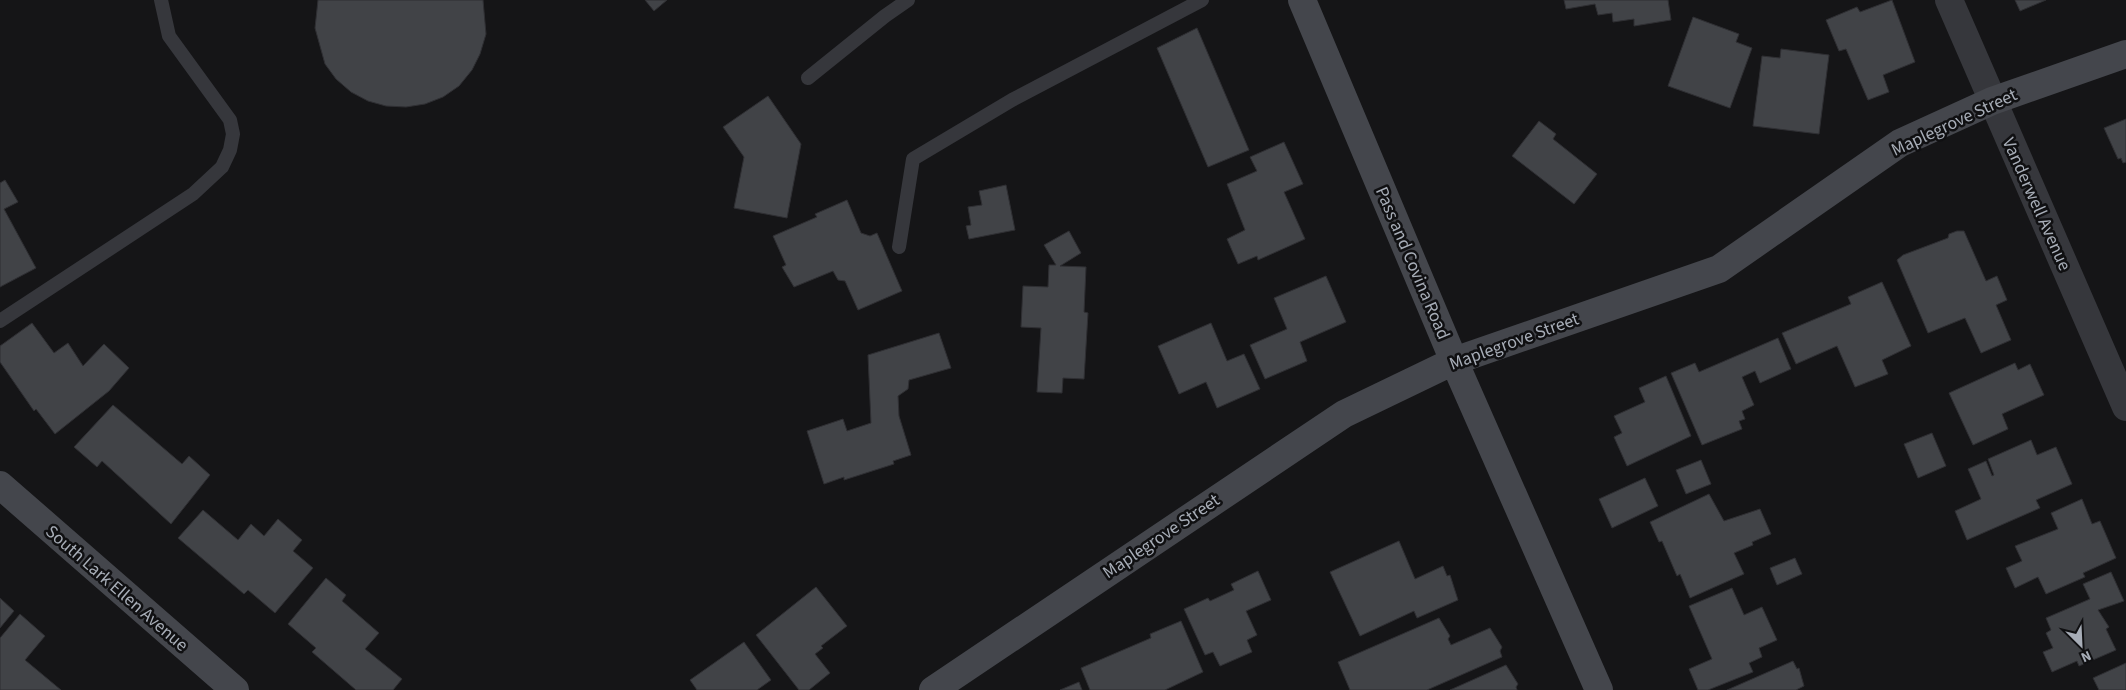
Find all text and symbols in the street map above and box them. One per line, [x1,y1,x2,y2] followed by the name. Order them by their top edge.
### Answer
[1887,82,2021,163] street label: Maplegrove Street
[1996,134,2077,275] street label: Vanderwell Avenue
[1369,183,1456,343] street label: Pass and Covina Road
[1446,306,1582,377] street label: Maplegrove Street
[1098,488,1225,585] street label: Maplegrove Street
[40,519,193,657] street label: South Lark Ellen Avenue
[2056,620,2106,670] north arrow
[2078,645,2094,667] text: N

